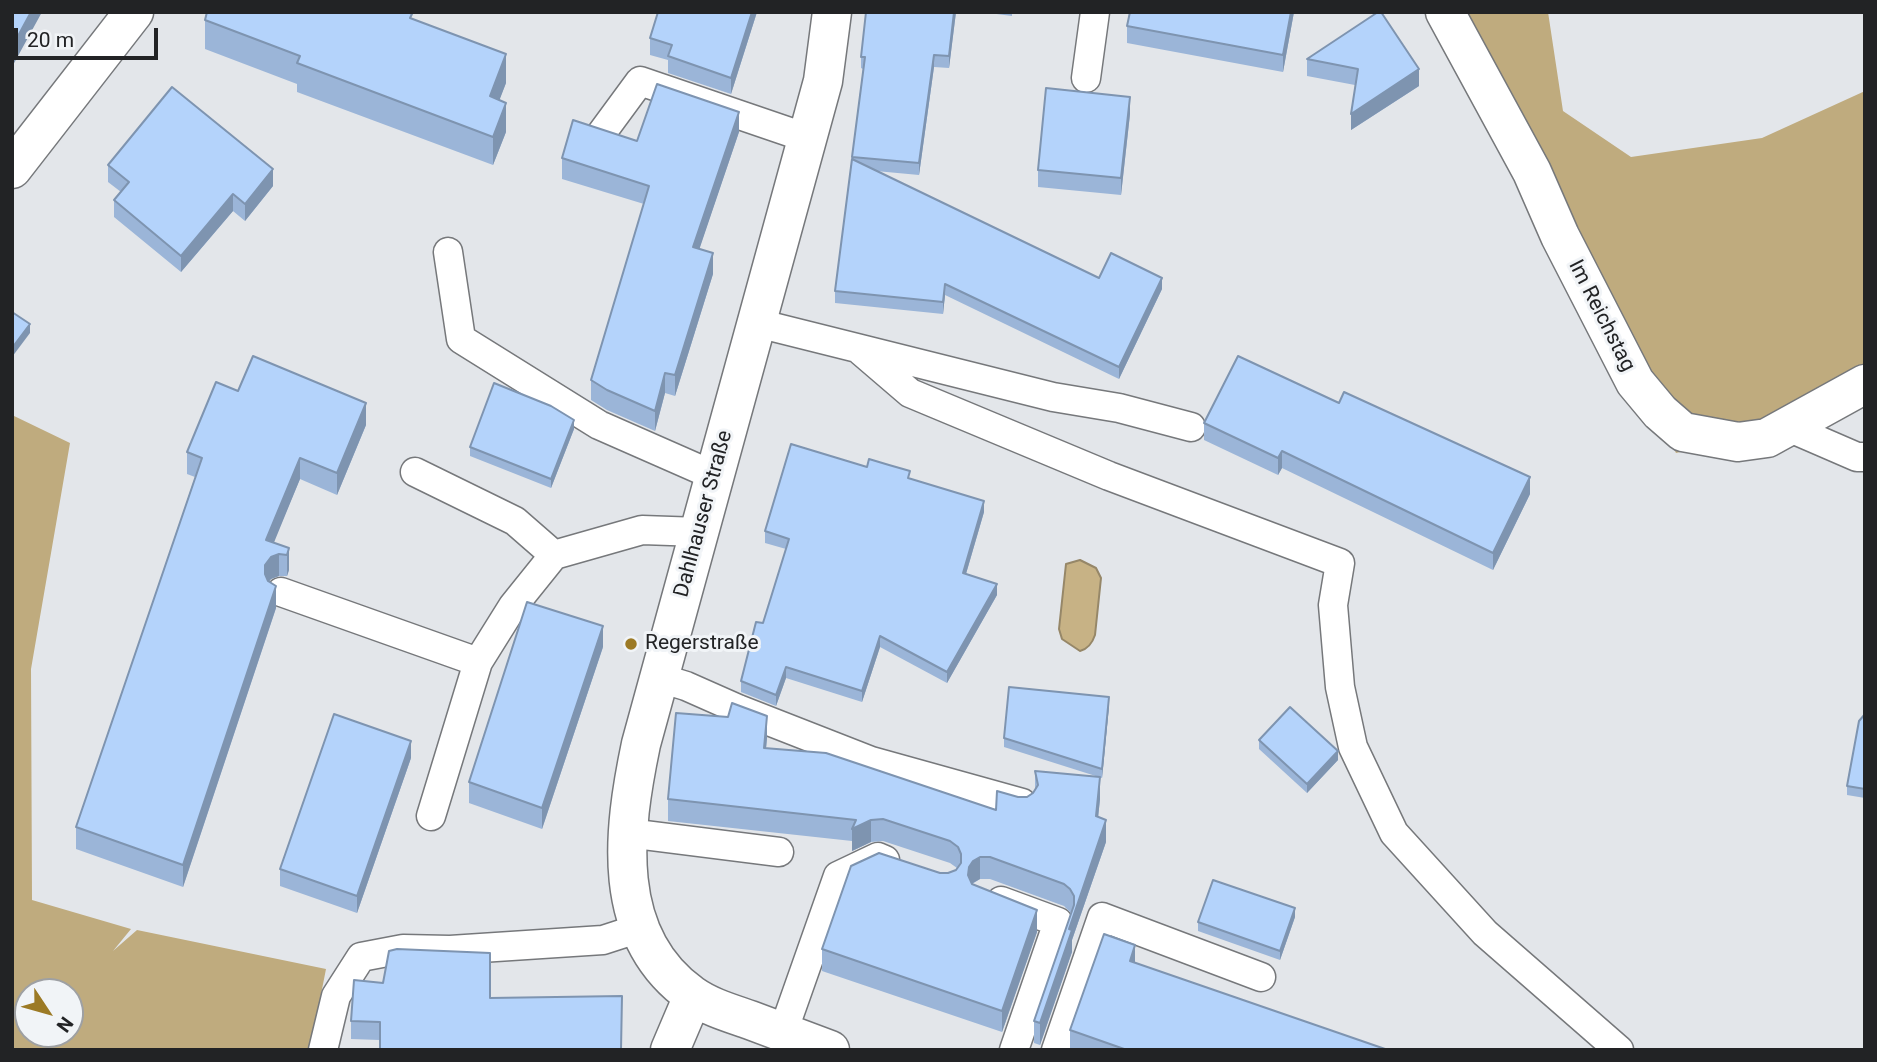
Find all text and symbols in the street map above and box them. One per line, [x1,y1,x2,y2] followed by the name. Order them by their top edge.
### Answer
[18,14,161,58] scale bar
[27,28,74,52] text: 20 m
[1562,256,1640,376] street label: Im Reichstag
[670,428,738,600] street label: Dahlhauser Straße
[645,631,759,657] place label: Regerstraße
[623,636,639,652] marker: Regerstraße
[14,978,84,1048] north arrow
[52,1012,78,1037] text: N

